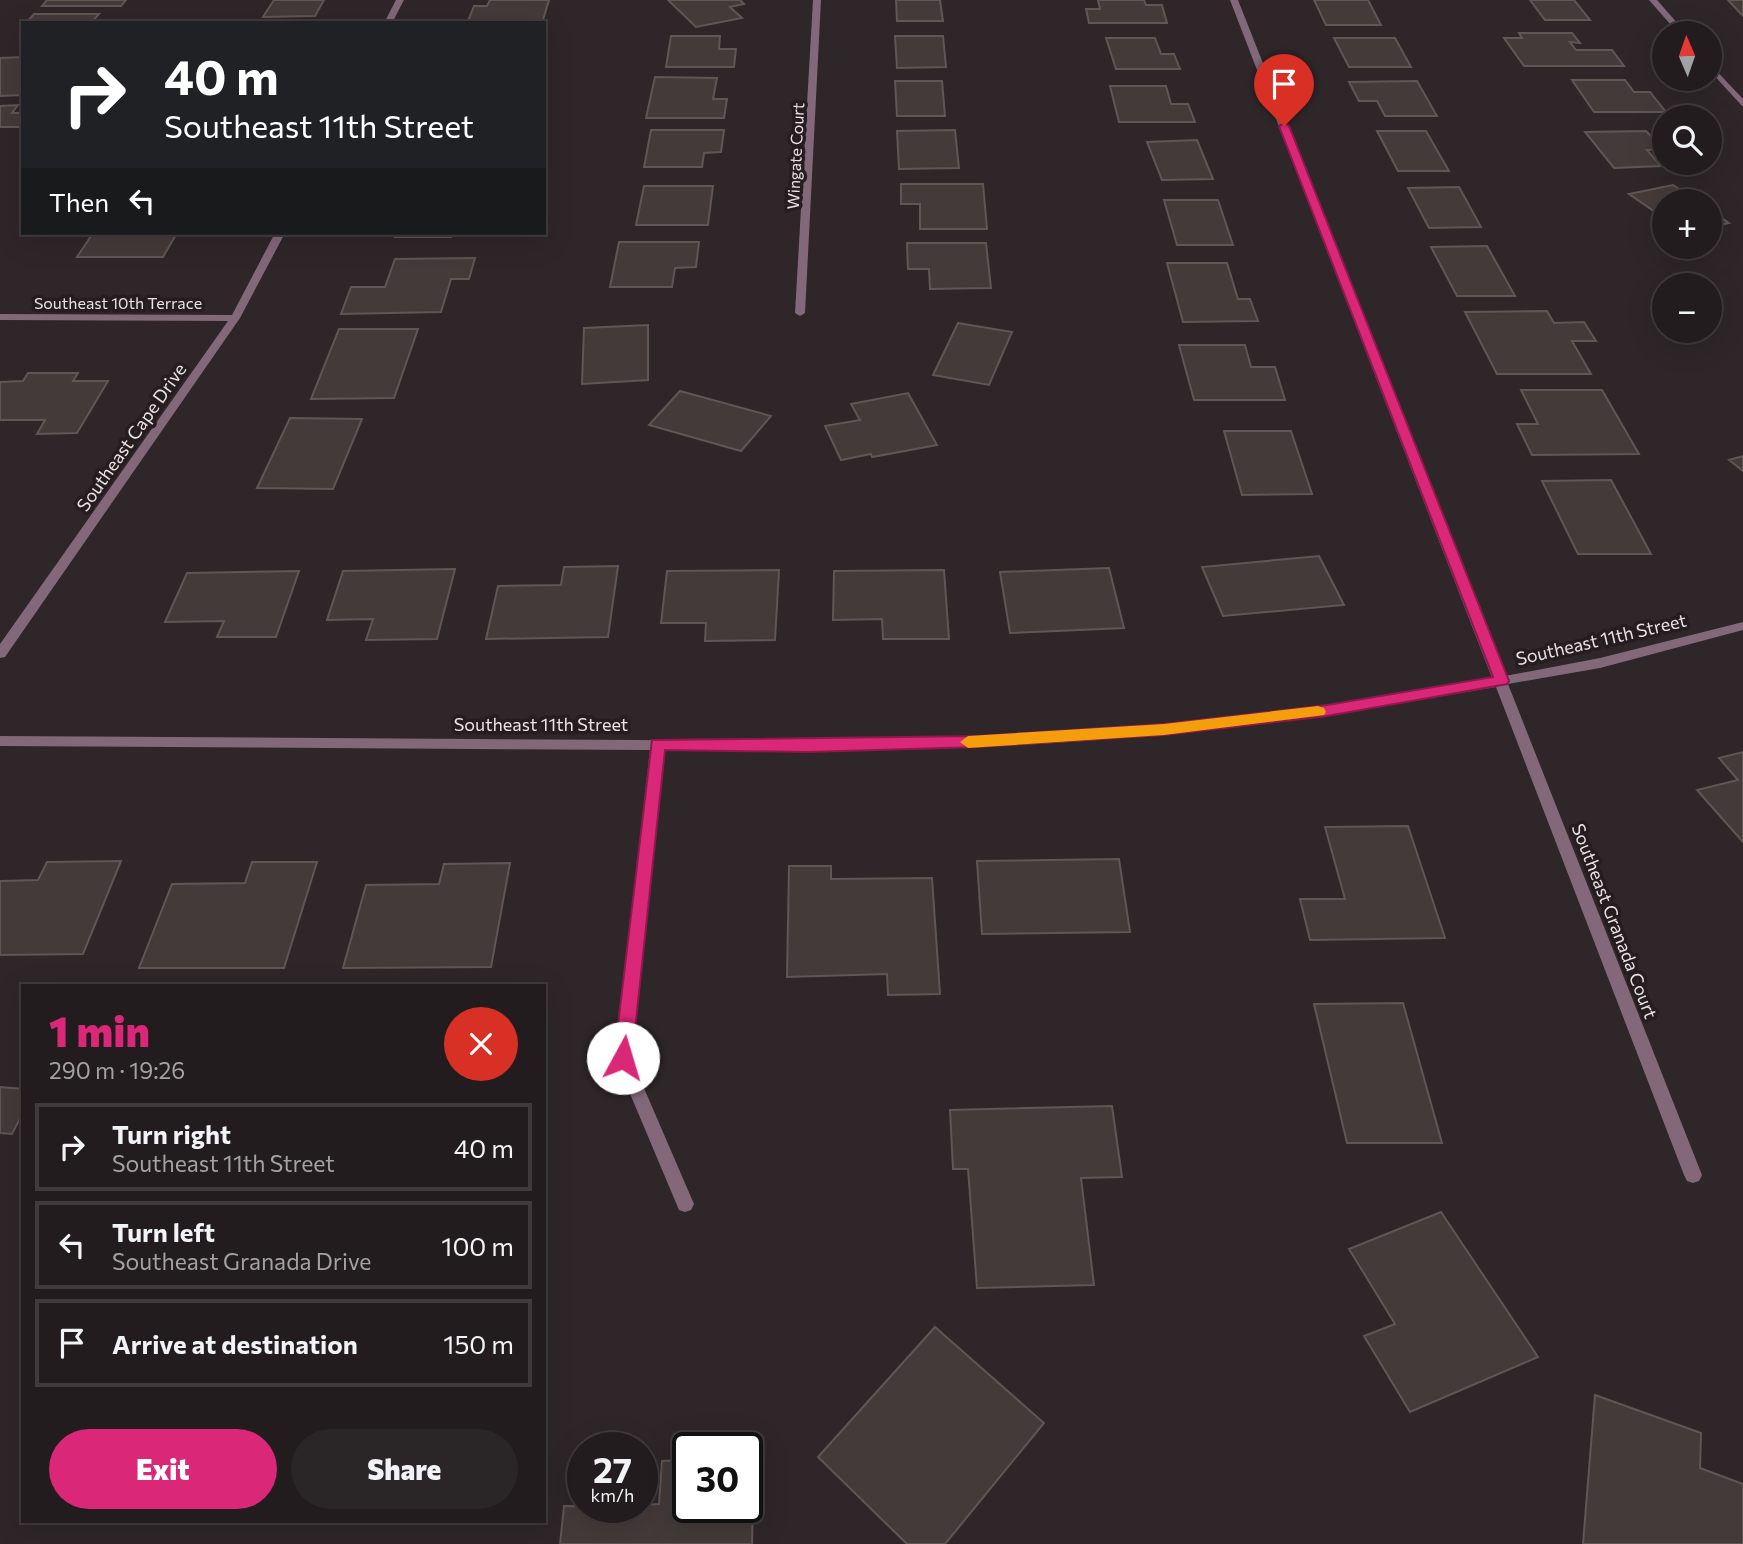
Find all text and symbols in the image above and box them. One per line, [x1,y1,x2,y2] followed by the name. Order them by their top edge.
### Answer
[1652,21,1722,91] north arrow
[1652,21,1722,343] map controls
[164,45,279,105] text: 40 m
[49,49,140,140] icon: right
[1254,54,1314,126] pin
[1265,65,1303,103] icon: arrive
[783,102,807,210] street label: Wingate Court
[164,105,474,145] text: Southeast 11th Street
[1652,105,1722,175] button: search
[123,182,161,220] icon: left
[49,186,109,217] text: Then
[1652,189,1722,259] button: +
[1652,273,1722,343] button: −
[34,293,202,312] street label: Southeast 10th Terrace
[72,359,190,515] street label: Southeast Cape Drive
[1514,609,1688,669] street label: Southeast 11th Street
[454,713,628,735] street label: Southeast 11th Street
[1568,820,1662,1022] street label: Southeast Granada Court
[49,1004,150,1056] text: 1 min
[444,1007,518,1081] button: close
[586,1021,660,1095] position arrow
[49,1056,185,1084] text: 290 m · 19:26
[112,1118,231,1149] text: Turn right
[53,1128,91,1166] icon: right
[454,1132,514,1163] text: 40 m
[112,1149,335,1177] text: Southeast 11th Street
[112,1216,215,1247] text: Turn left
[53,1226,91,1264] icon: left
[441,1230,514,1261] text: 100 m
[112,1247,371,1275] text: Southeast Granada Drive
[53,1324,91,1362] icon: arrive
[112,1328,358,1359] text: Arrive at destination
[443,1328,514,1359] text: 150 m
[49,1429,277,1509] button: Exit
[291,1429,518,1509] button: Share
[672,1432,763,1523] speed limit sign: 30
[593,1447,632,1490] text: 27
[591,1484,634,1506] text: km/h

